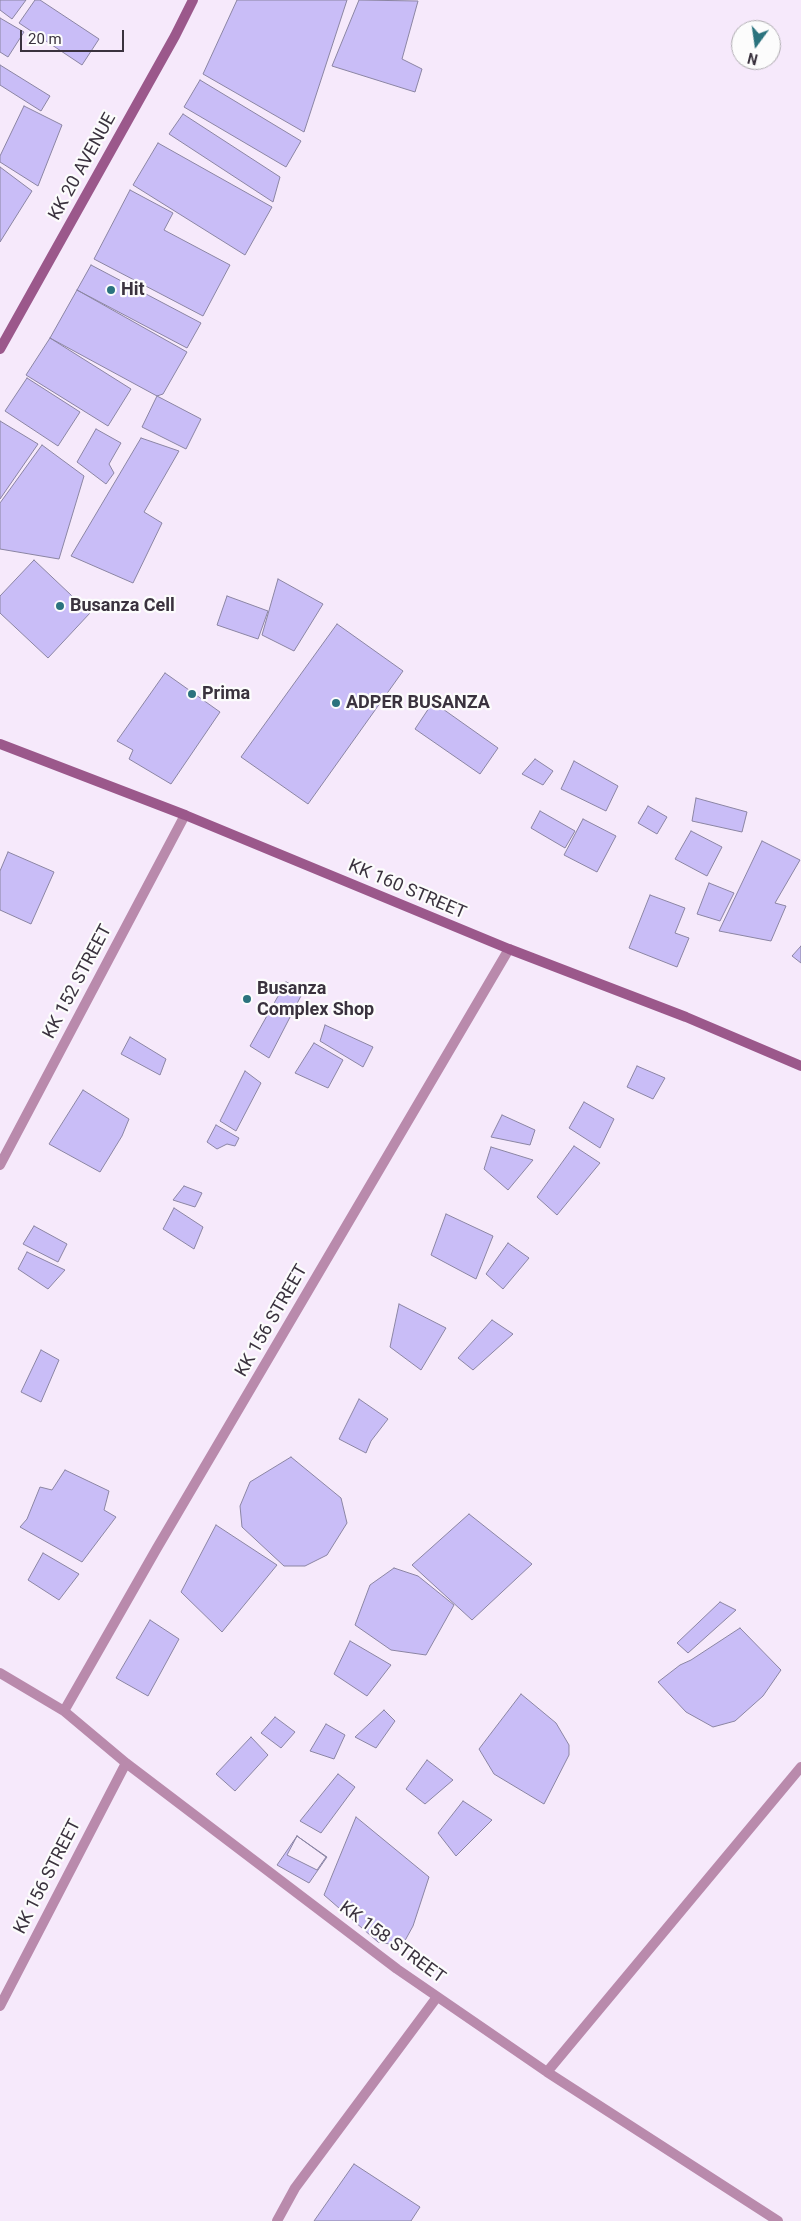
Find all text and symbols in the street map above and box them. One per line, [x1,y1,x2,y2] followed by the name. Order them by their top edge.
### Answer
[22,20,126,52] scale bar
[731,20,781,70] north arrow
[28,30,62,48] text: 20 m
[746,50,759,68] text: N
[45,110,121,224] street label: KK 20 AVENUE
[121,279,145,301] place label: Hit
[105,284,117,296] marker: Hit
[70,595,175,617] place label: Busanza Cell
[54,600,66,612] marker: Busanza Cell
[202,683,250,705] place label: Prima
[186,688,198,700] marker: Prima
[346,692,490,714] place label: ADPER BUSANZA
[330,697,342,709] marker: ADPER BUSANZA
[345,855,469,925] street label: KK 160 STREET
[39,921,117,1043] street label: KK 152 STREET
[257,978,374,1021] place label: Busanza Complex Shop
[241,993,253,1005] marker: Busanza Complex Shop
[231,1261,313,1381] street label: KK 156 STREET
[10,1816,86,1938] street label: KK 156 STREET
[335,1897,449,1989] street label: KK 158 STREET

